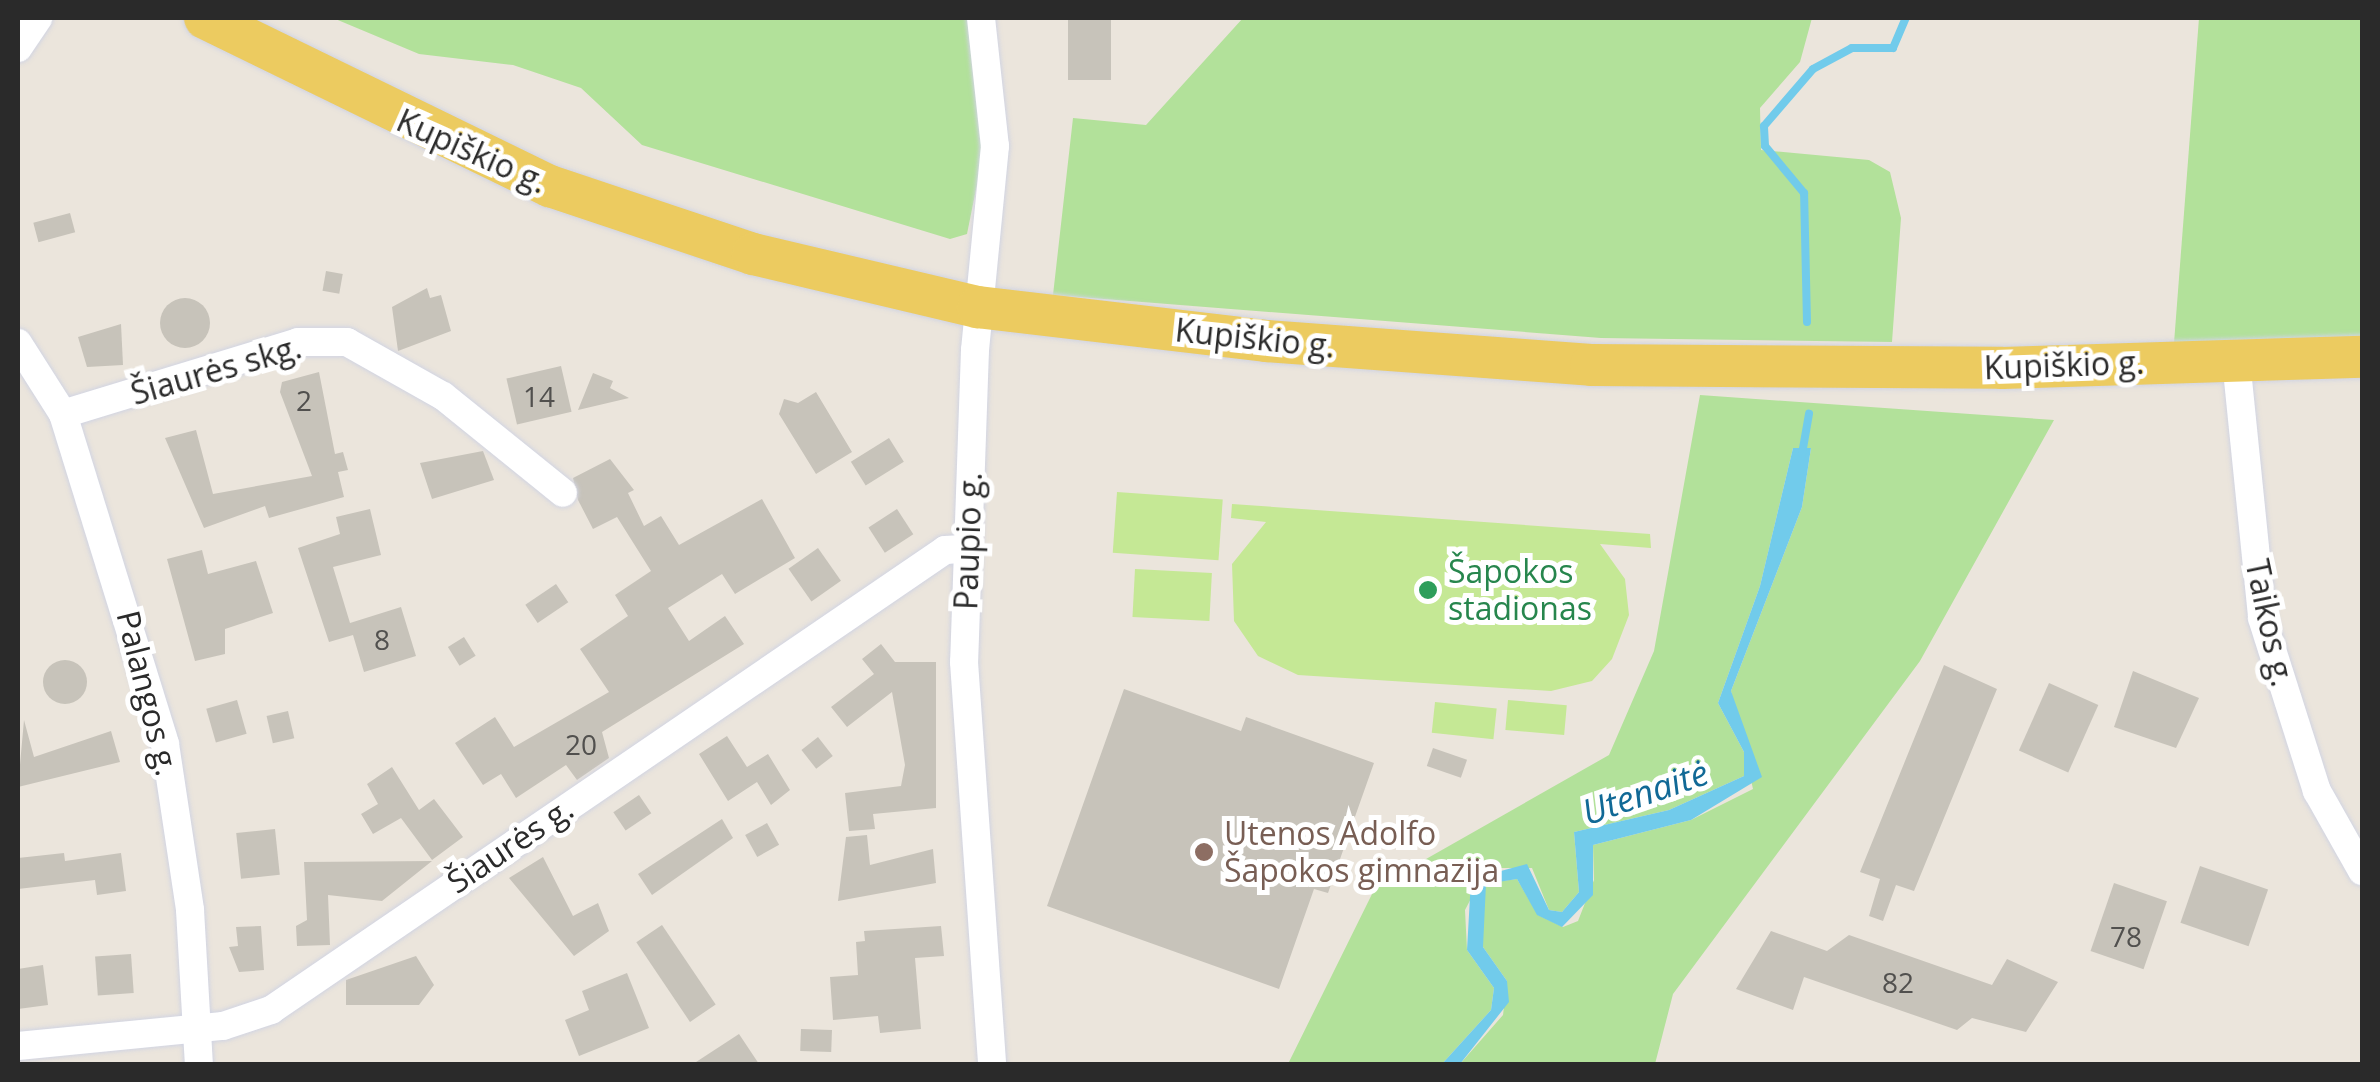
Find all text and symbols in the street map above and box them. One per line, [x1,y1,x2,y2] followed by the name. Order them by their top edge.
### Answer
[391,101,553,201] street label: Kupiškio g.
[1173,311,1337,365] street label: Kupiškio g.
[126,327,306,413] street label: Šiaurės skg.
[1983,343,2145,387] street label: Kupiškio g.
[523,379,555,413] house number: 14
[296,383,312,417] house number: 2
[946,472,990,610] street label: Paupio g.
[1448,553,1592,628] place label: Šapokos stadionas
[2238,556,2302,690] street label: Taikos g.
[1417,579,1439,601] marker: Šapokos stadionas
[109,607,187,779] street label: Palangos g.
[374,622,390,656] house number: 8
[565,727,597,761] house number: 20
[1576,751,1714,833] water label: Utenaitė
[440,789,580,901] street label: Šiaurės g.
[1224,815,1499,890] place label: Utenos Adolfo Šapokos gimnazija
[1193,841,1215,863] marker: Utenos Adolfo Šapokos gimnazija
[2110,919,2142,953] house number: 78
[1882,965,1914,999] house number: 82

